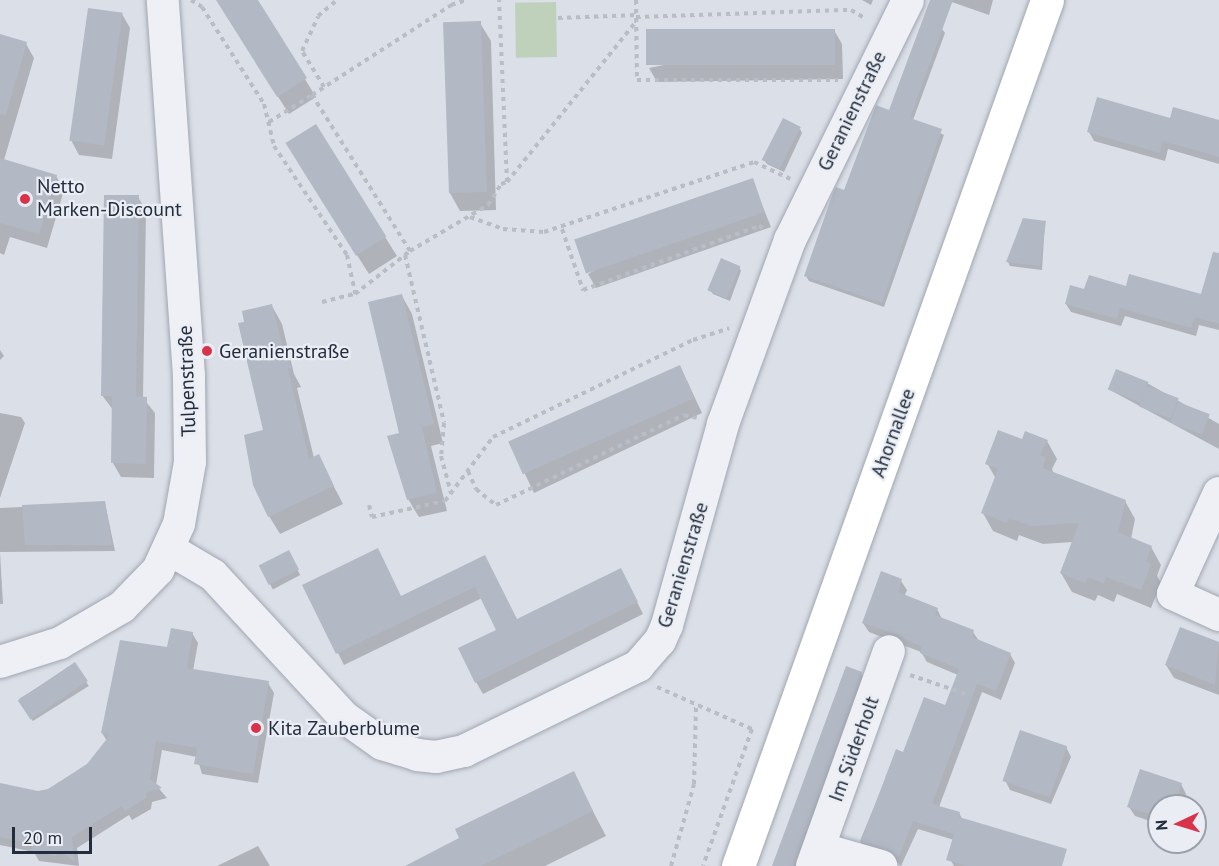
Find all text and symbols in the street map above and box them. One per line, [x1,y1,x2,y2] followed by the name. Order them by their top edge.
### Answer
[813,47,891,175] street label: Geranienstraße
[37,175,182,222] place label: Netto Marken-Discount
[18,192,32,206] marker: Netto Marken-Discount
[173,325,201,437] street label: Tulpenstraße
[219,339,349,363] place label: Geranienstraße
[200,344,214,358] marker: Geranienstraße
[866,385,920,481] street label: Ahornallee
[652,499,714,631] street label: Geranienstraße
[824,693,884,805] street label: Im Süderholt
[268,716,420,740] place label: Kita Zauberblume
[249,721,263,735] marker: Kita Zauberblume
[1147,794,1207,854] north arrow
[15,815,94,853] scale bar
[1151,819,1171,831] text: N
[23,826,62,849] text: 20 m

